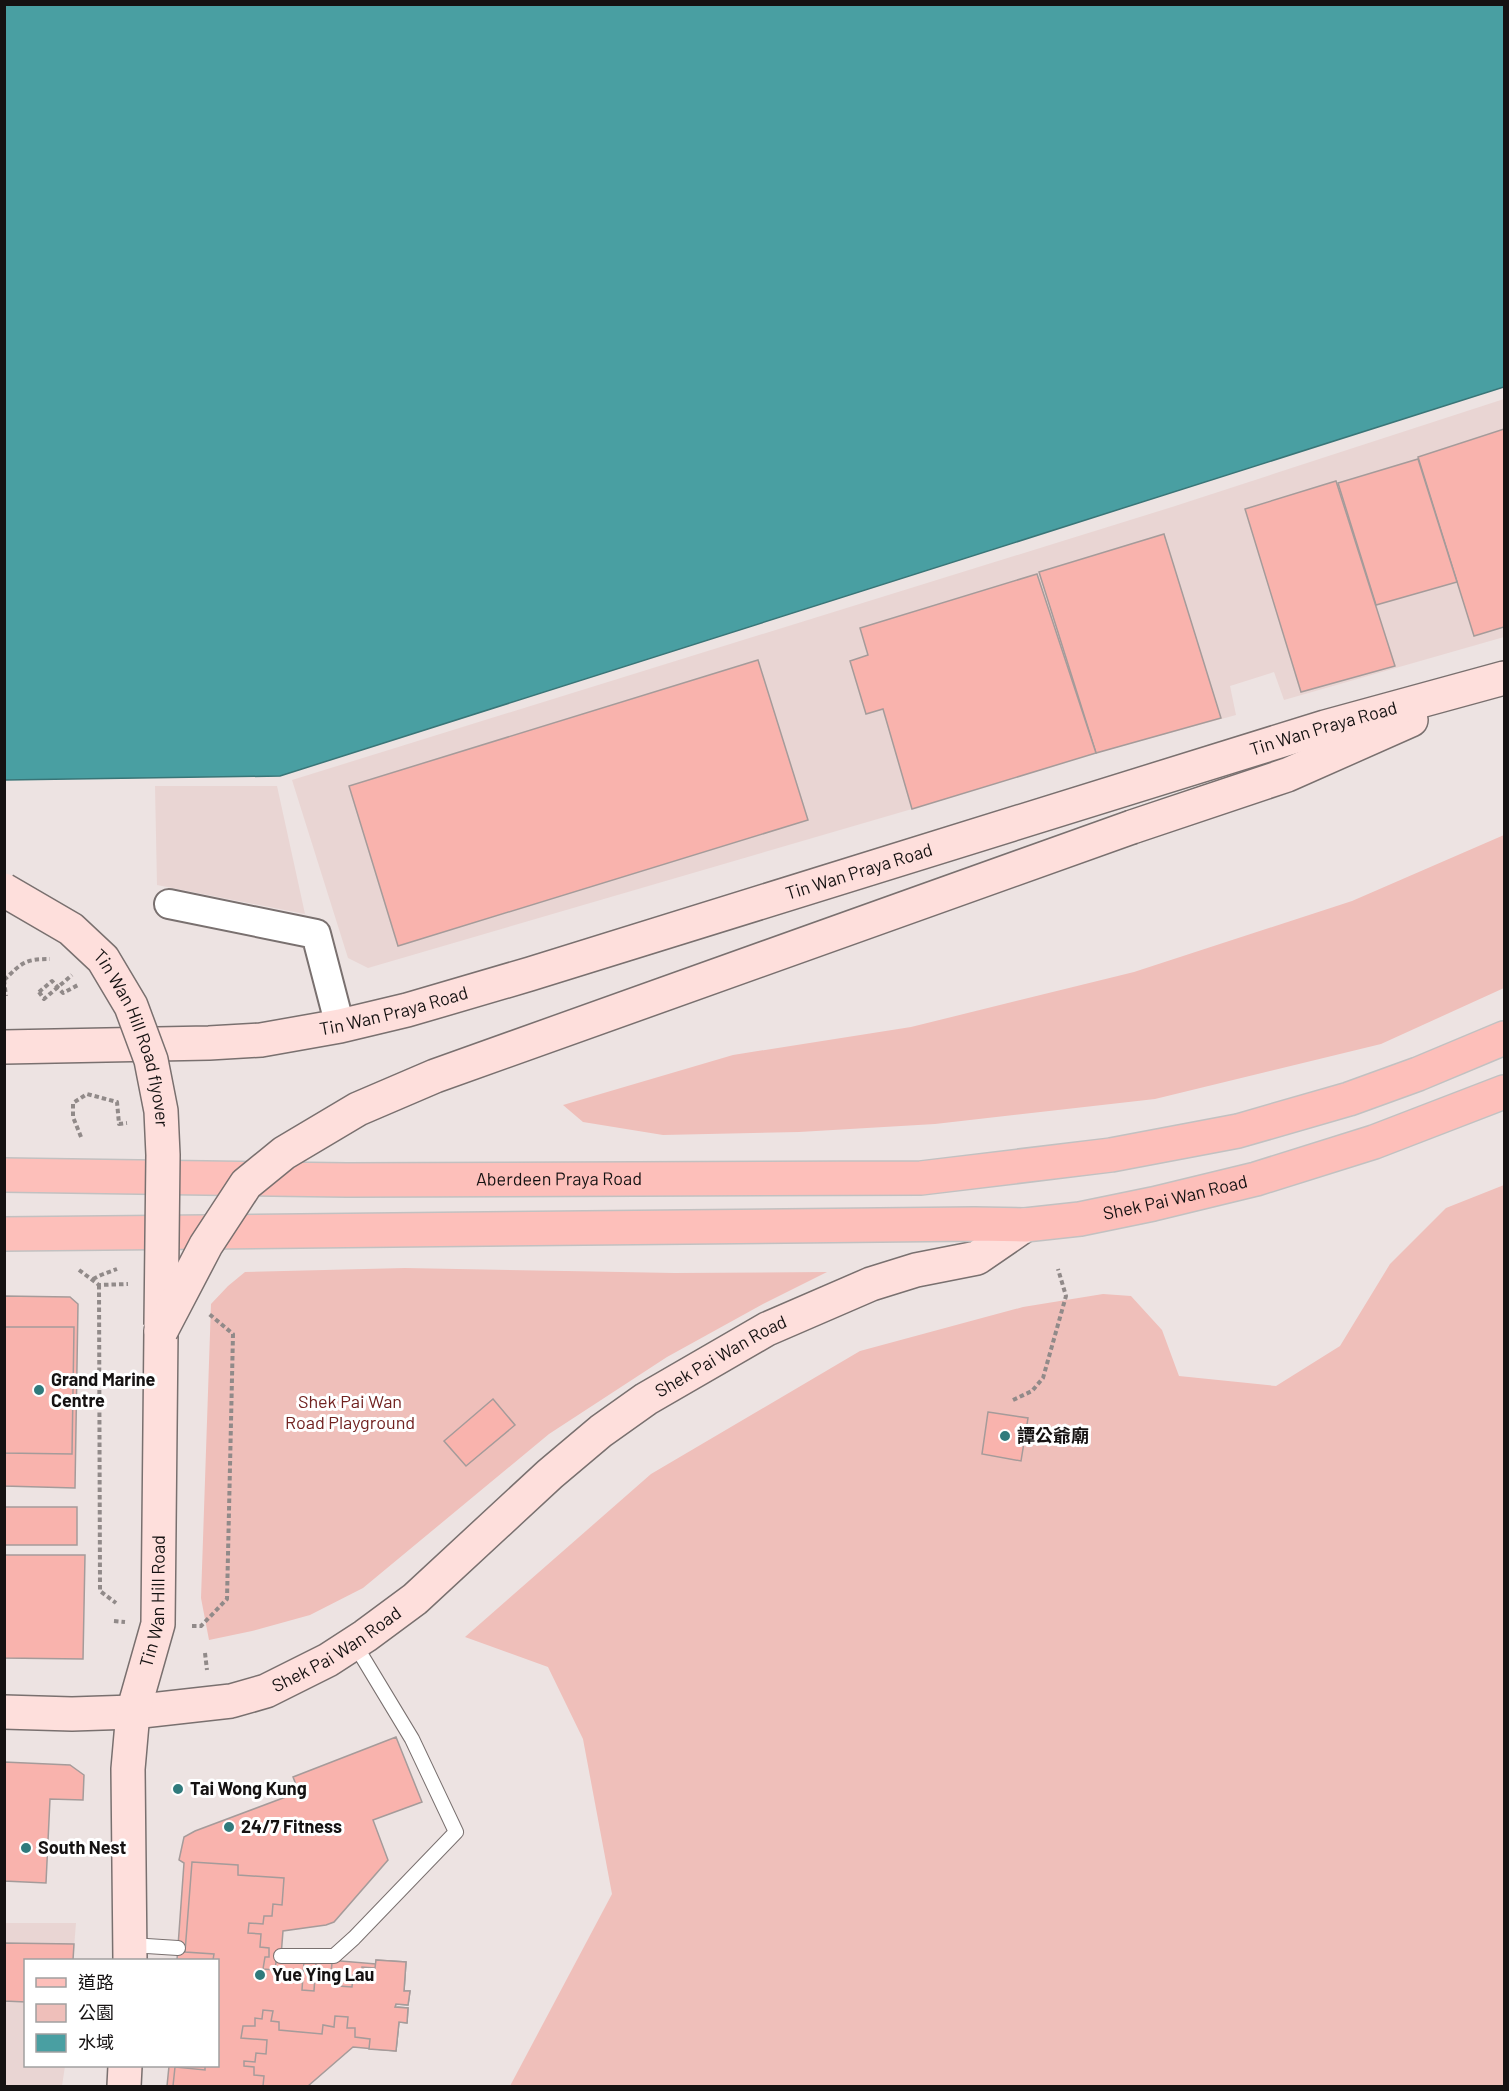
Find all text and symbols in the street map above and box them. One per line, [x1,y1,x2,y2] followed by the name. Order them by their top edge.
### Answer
[1247,696,1399,760] street label: Tin Wan Praya Road
[783,838,935,904] street label: Tin Wan Praya Road
[89,944,174,1128] street label: Tin Wan Hill Road flyover
[318,981,470,1039] street label: Tin Wan Praya Road
[476,1167,642,1190] street label: Aberdeen Praya Road
[1101,1169,1250,1224] street label: Shek Pai Wan Road
[651,1310,790,1401] street label: Shek Pai Wan Road
[51,1368,156,1411] place label: Grand Marine Centre
[32,1383,46,1397] marker: Grand Marine Centre
[285,1390,415,1433] park label: Shek Pai Wan Road Playground
[1017,1424,1089,1446] place label: 譚公爺廟
[998,1429,1012,1443] marker: 譚公爺廟
[134,1535,169,1669] street label: Tin Wan Hill Road
[268,1601,405,1696] street label: Shek Pai Wan Road
[190,1777,307,1799] place label: Tai Wong Kung
[171,1782,185,1796] marker: Tai Wong Kung
[241,1815,342,1837] place label: 24/7 Fitness
[222,1820,236,1834] marker: 24/7 Fitness
[38,1836,127,1858] place label: South Nest
[19,1841,33,1855] marker: South Nest
[24,1959,219,2067] legend
[272,1963,374,1985] place label: Yue Ying Lau
[253,1968,267,1982] marker: Yue Ying Lau
[78,1971,114,1993] text: 道路
[78,2001,114,2023] text: 公園
[78,2031,114,2053] text: 水域

